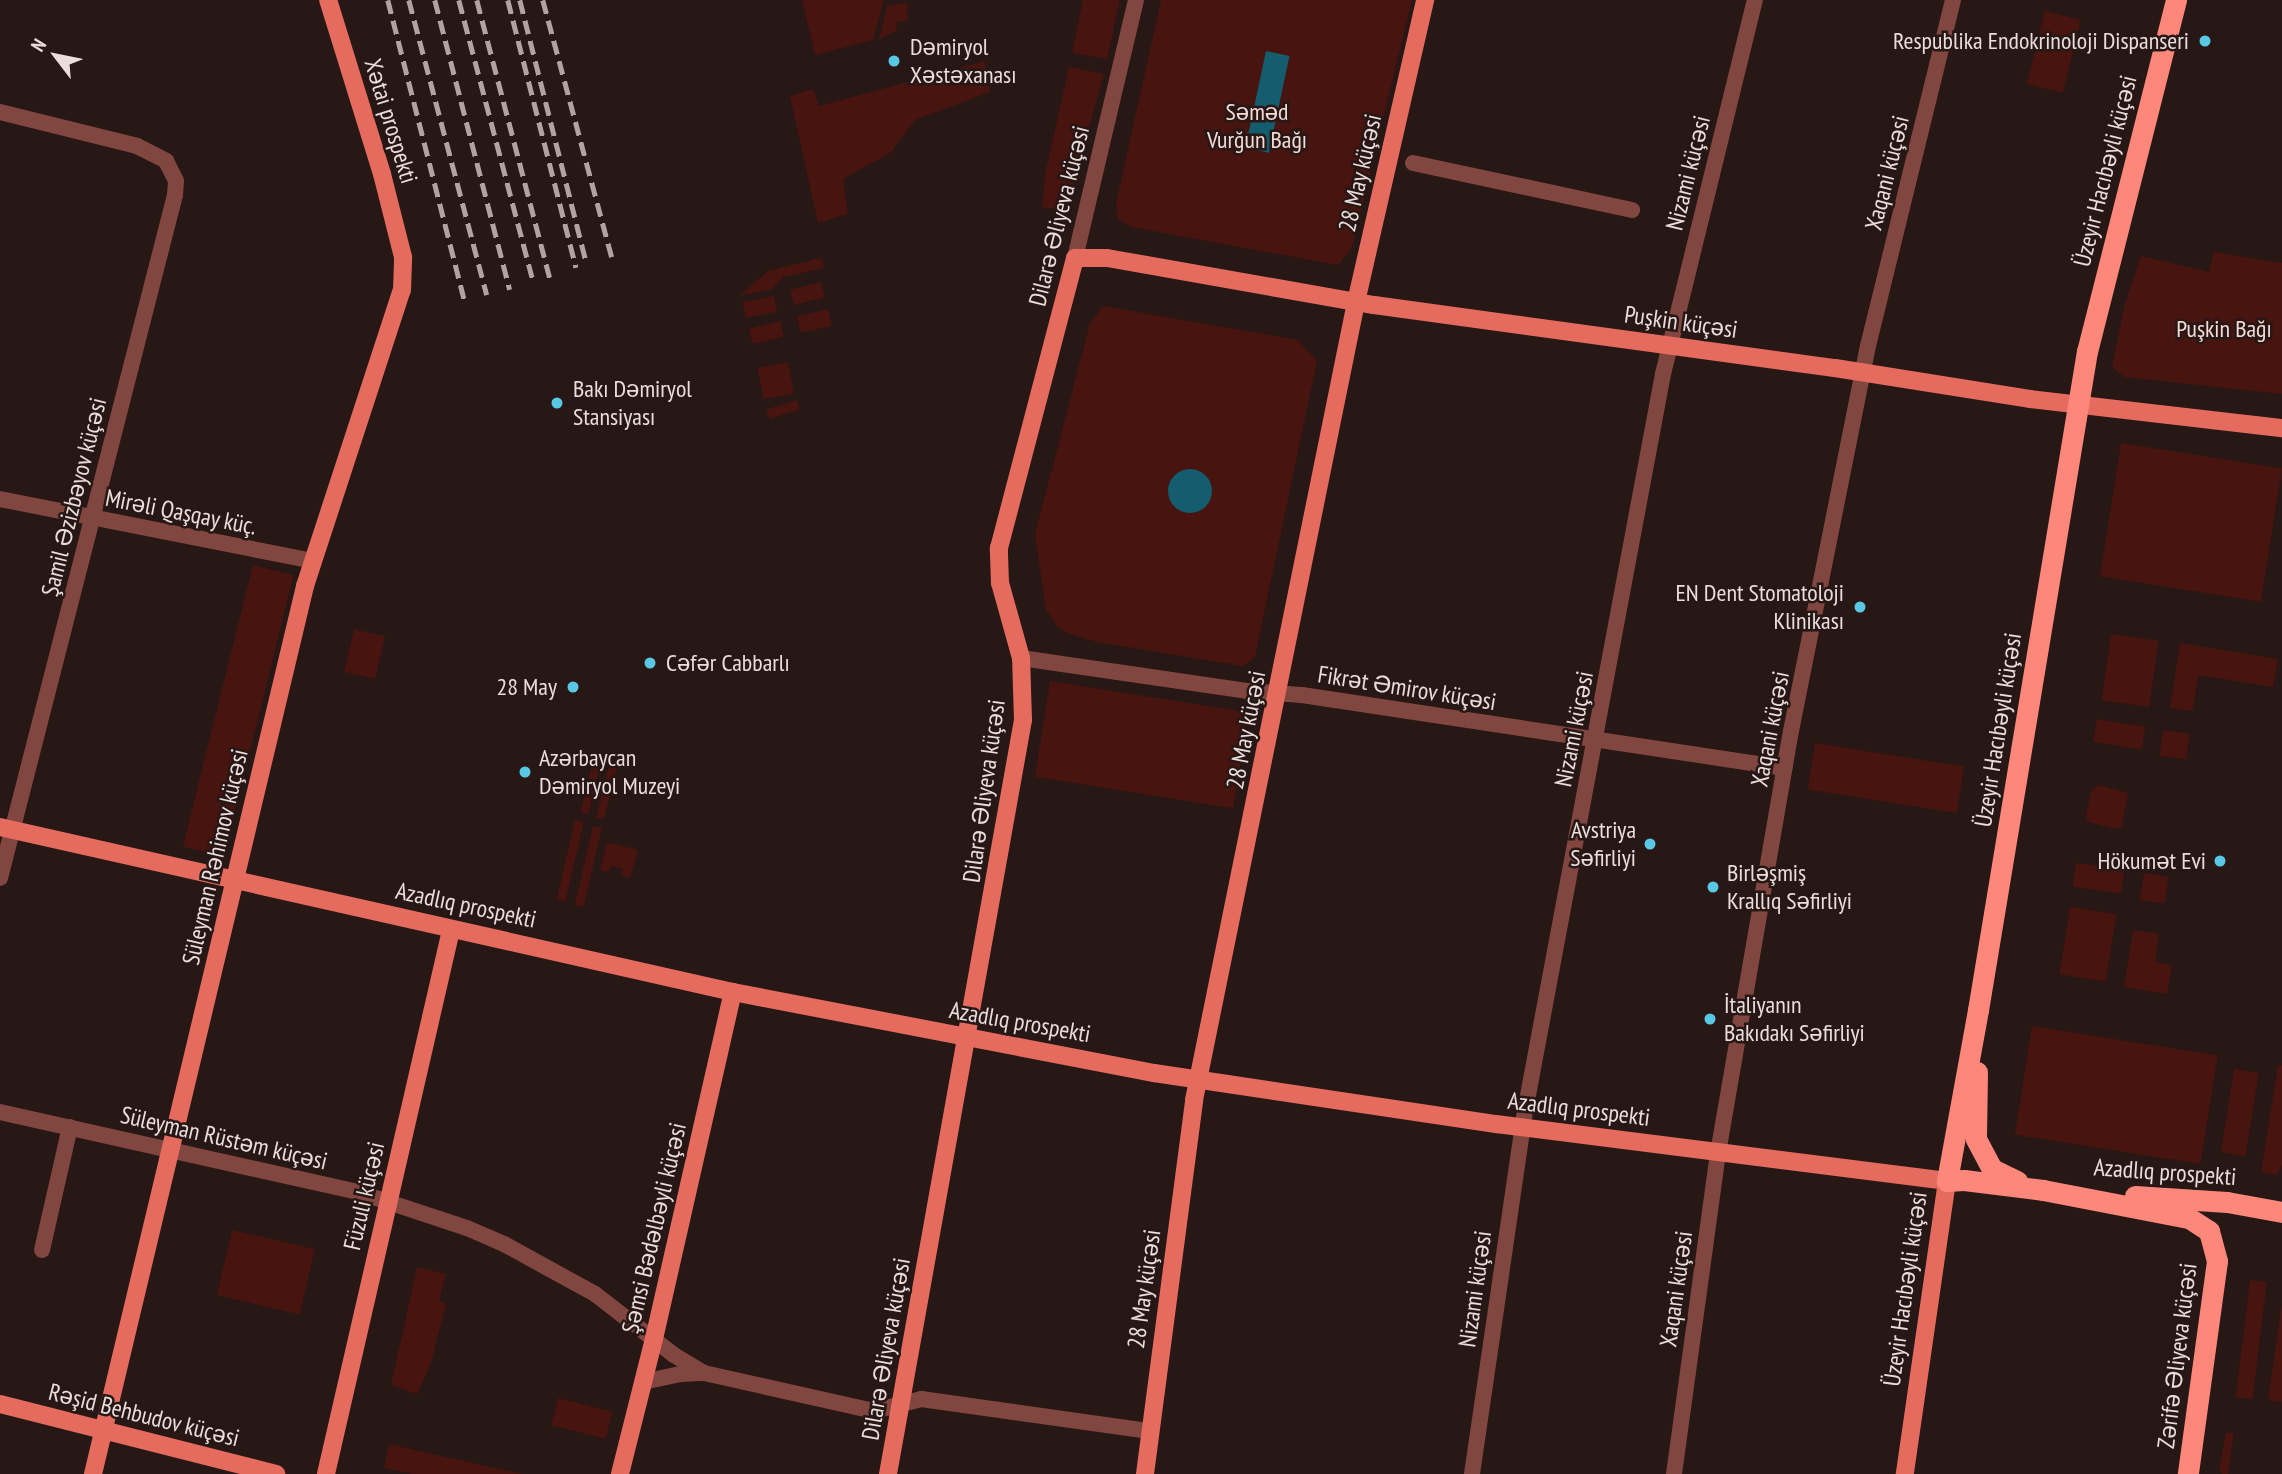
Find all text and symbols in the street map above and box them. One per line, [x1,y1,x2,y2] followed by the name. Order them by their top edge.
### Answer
[21,21,91,91] north arrow
[1893,27,2189,55] place label: Respublika Endokrinoloji Dispanseri
[2195,31,2215,51] marker: Respublika Endokrinoloji Dispanseri
[910,33,1016,89] place label: Dəmiryol Xəstəxanası
[25,34,51,56] text: N
[884,51,904,71] marker: Dəmiryol Xəstəxanası
[358,55,424,187] street label: Xətai prospekti
[2067,72,2143,270] street label: Üzeyir Hacıbəyli küçəsi
[1207,98,1307,154] park label: Səməd Vurğun Bağı
[1332,111,1388,235] street label: 28 May küçəsi
[1660,113,1716,233] street label: Nizami küçəsi
[1859,113,1915,233] street label: Xaqani küçəsi
[1023,123,1095,309] street label: Dilarə Əliyeva küçəsi
[1623,300,1739,344] street label: Puşkin küçəsi
[2176,315,2272,343] park label: Puşkin Bağı
[573,375,692,431] place label: Bakı Dəmiryol Stansiyası
[547,393,567,413] marker: Bakı Dəmiryol Stansiyası
[35,394,113,600] street label: Şamil Əzizbəyov küçəsi
[103,483,259,541] street label: Mirəli Qaşqay küç.
[1676,579,1844,635] place label: EN Dent Stomatoloji Klinikası
[1850,597,1870,617] marker: EN Dent Stomatoloji Klinikası
[1968,631,2028,829] street label: Üzeyir Hacıbəyli küçəsi
[666,649,790,677] place label: Cəfər Cabbarlı
[640,653,660,673] marker: Cəfər Cabbarlı
[1315,660,1499,716] street label: Fikrət Əmirov küçəsi
[1220,668,1272,792] street label: 28 May küçəsi
[1549,669,1599,789] street label: Nizami küçəsi
[1745,669,1795,789] street label: Xaqani küçəsi
[496,673,557,701] place label: 28 May
[563,677,583,697] marker: 28 May
[957,698,1011,884] street label: Dilarə Əliyeva küçəsi
[539,744,680,800] place label: Azərbaycan Dəmiryol Muzeyi
[176,746,254,968] street label: Süleyman Rəhimov küçəsi
[517,764,533,780] marker: Azərbaycan Dəmiryol Muzeyi
[1570,816,1636,872] place label: Avstriya Səfirliyi
[1642,836,1658,852] marker: Avstriya Səfirliyi
[2098,847,2206,875] place label: Hökumət Evi
[2212,853,2228,869] marker: Hökumət Evi
[1727,859,1852,915] place label: Birləşmiş Krallıq Səfirliyi
[393,876,539,934] street label: Azadlıq prospekti
[1705,879,1721,895] marker: Birləşmiş Krallıq Səfirliyi
[1724,991,1865,1047] place label: İtaliyanın Bakıdakı Səfirliyi
[947,995,1093,1049] street label: Azadlıq prospekti
[1702,1011,1718,1027] marker: İtaliyanın Bakıdakı Səfirliyi
[1506,1086,1652,1132] street label: Azadlıq prospekti
[118,1100,330,1176] street label: Süleyman Rüstəm küçəsi
[616,1120,692,1336] street label: Şəmsi Bədəlbəyli küçəsi
[338,1139,390,1253] street label: Füzuli küçəsi
[2093,1153,2237,1191] street label: Azadlıq prospekti
[1877,1190,1933,1388] street label: Üzeyir Hacıbəyli küçəsi
[1121,1227,1167,1351] street label: 28 May küçəsi
[1453,1229,1497,1349] street label: Nizami küçəsi
[1654,1229,1698,1349] street label: Xaqani küçəsi
[856,1256,916,1442] street label: Dilarə Əliyeva küçəsi
[2151,1262,2203,1450] street label: Zərifə Əliyeva küçəsi
[45,1377,243,1453] street label: Rəşid Behbudov küçəsi

